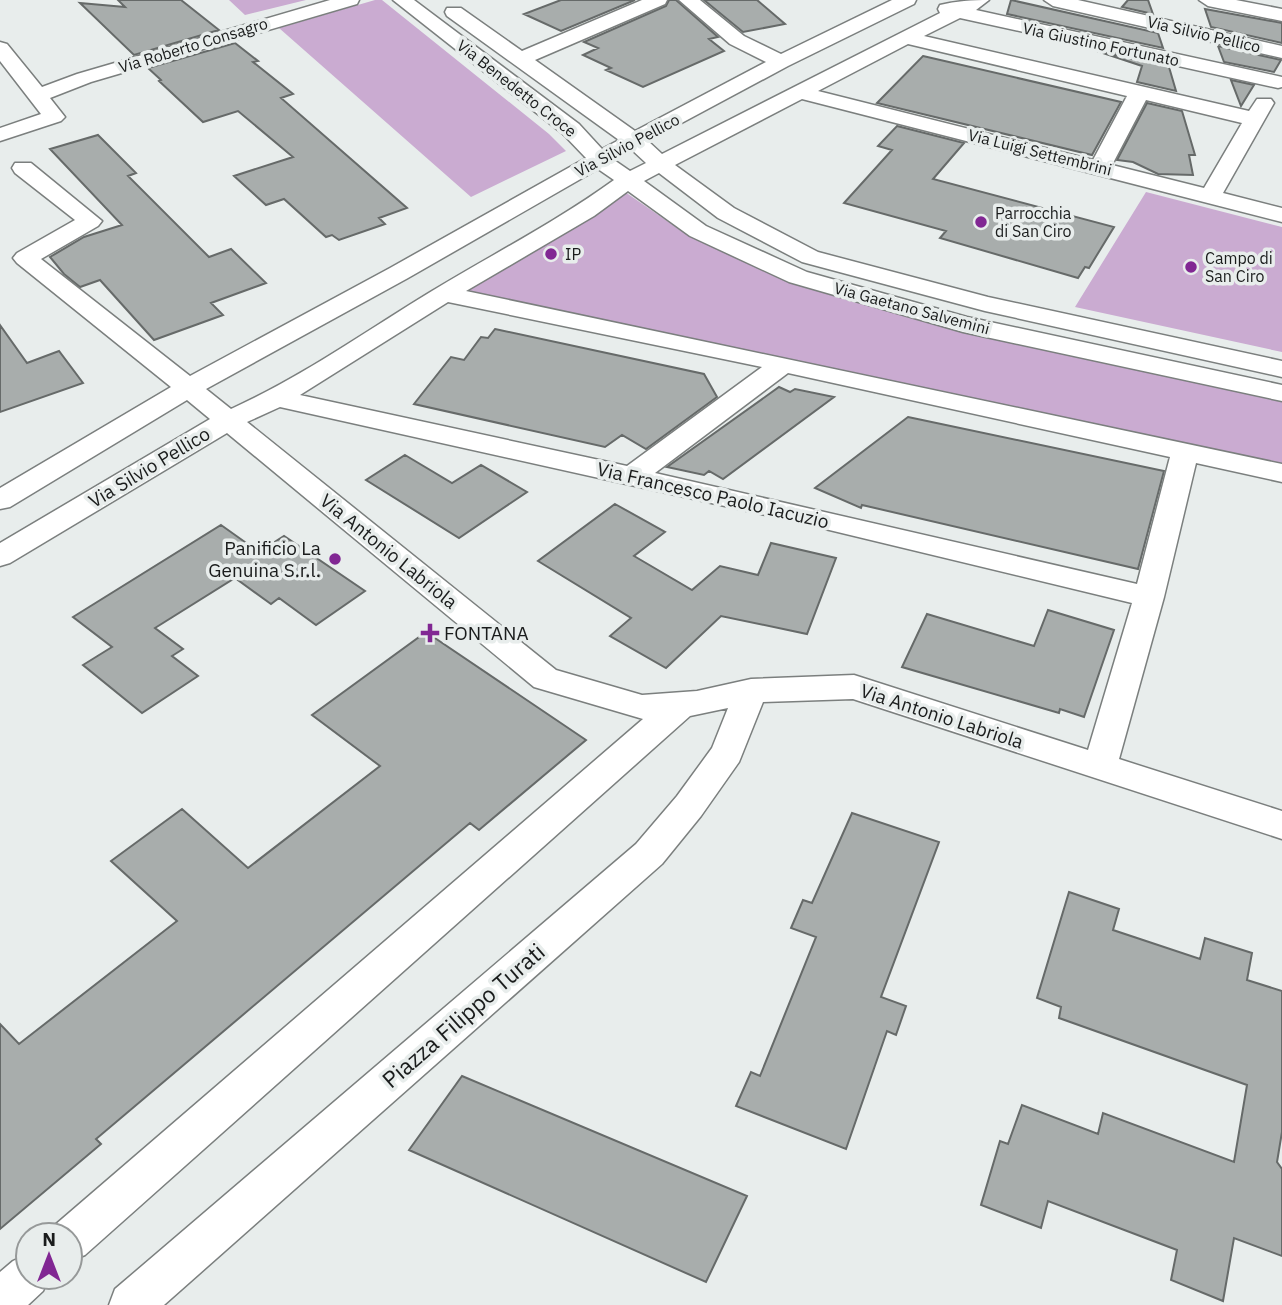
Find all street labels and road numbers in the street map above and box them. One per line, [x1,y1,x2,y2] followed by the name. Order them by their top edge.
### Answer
[1145,11,1263,57] street label: Via Silvio Pellico
[116,13,270,77] street label: Via Roberto Consagro
[1021,18,1181,70] street label: Via Giustino Fortunato
[453,35,581,141] street label: Via Benedetto Croce
[571,109,683,181] street label: Via Silvio Pellico
[966,124,1114,180] street label: Via Luigi Settembrini
[832,278,992,338] street label: Via Gaetano Salvemini
[84,421,214,513] street label: Via Silvio Pellico
[595,457,831,533] street label: Via Francesco Paolo Iacuzio
[315,488,463,614] street label: Via Antonio Labriola
[857,678,1027,754] street label: Via Antonio Labriola
[375,936,551,1094] street label: Piazza Filippo Turati

